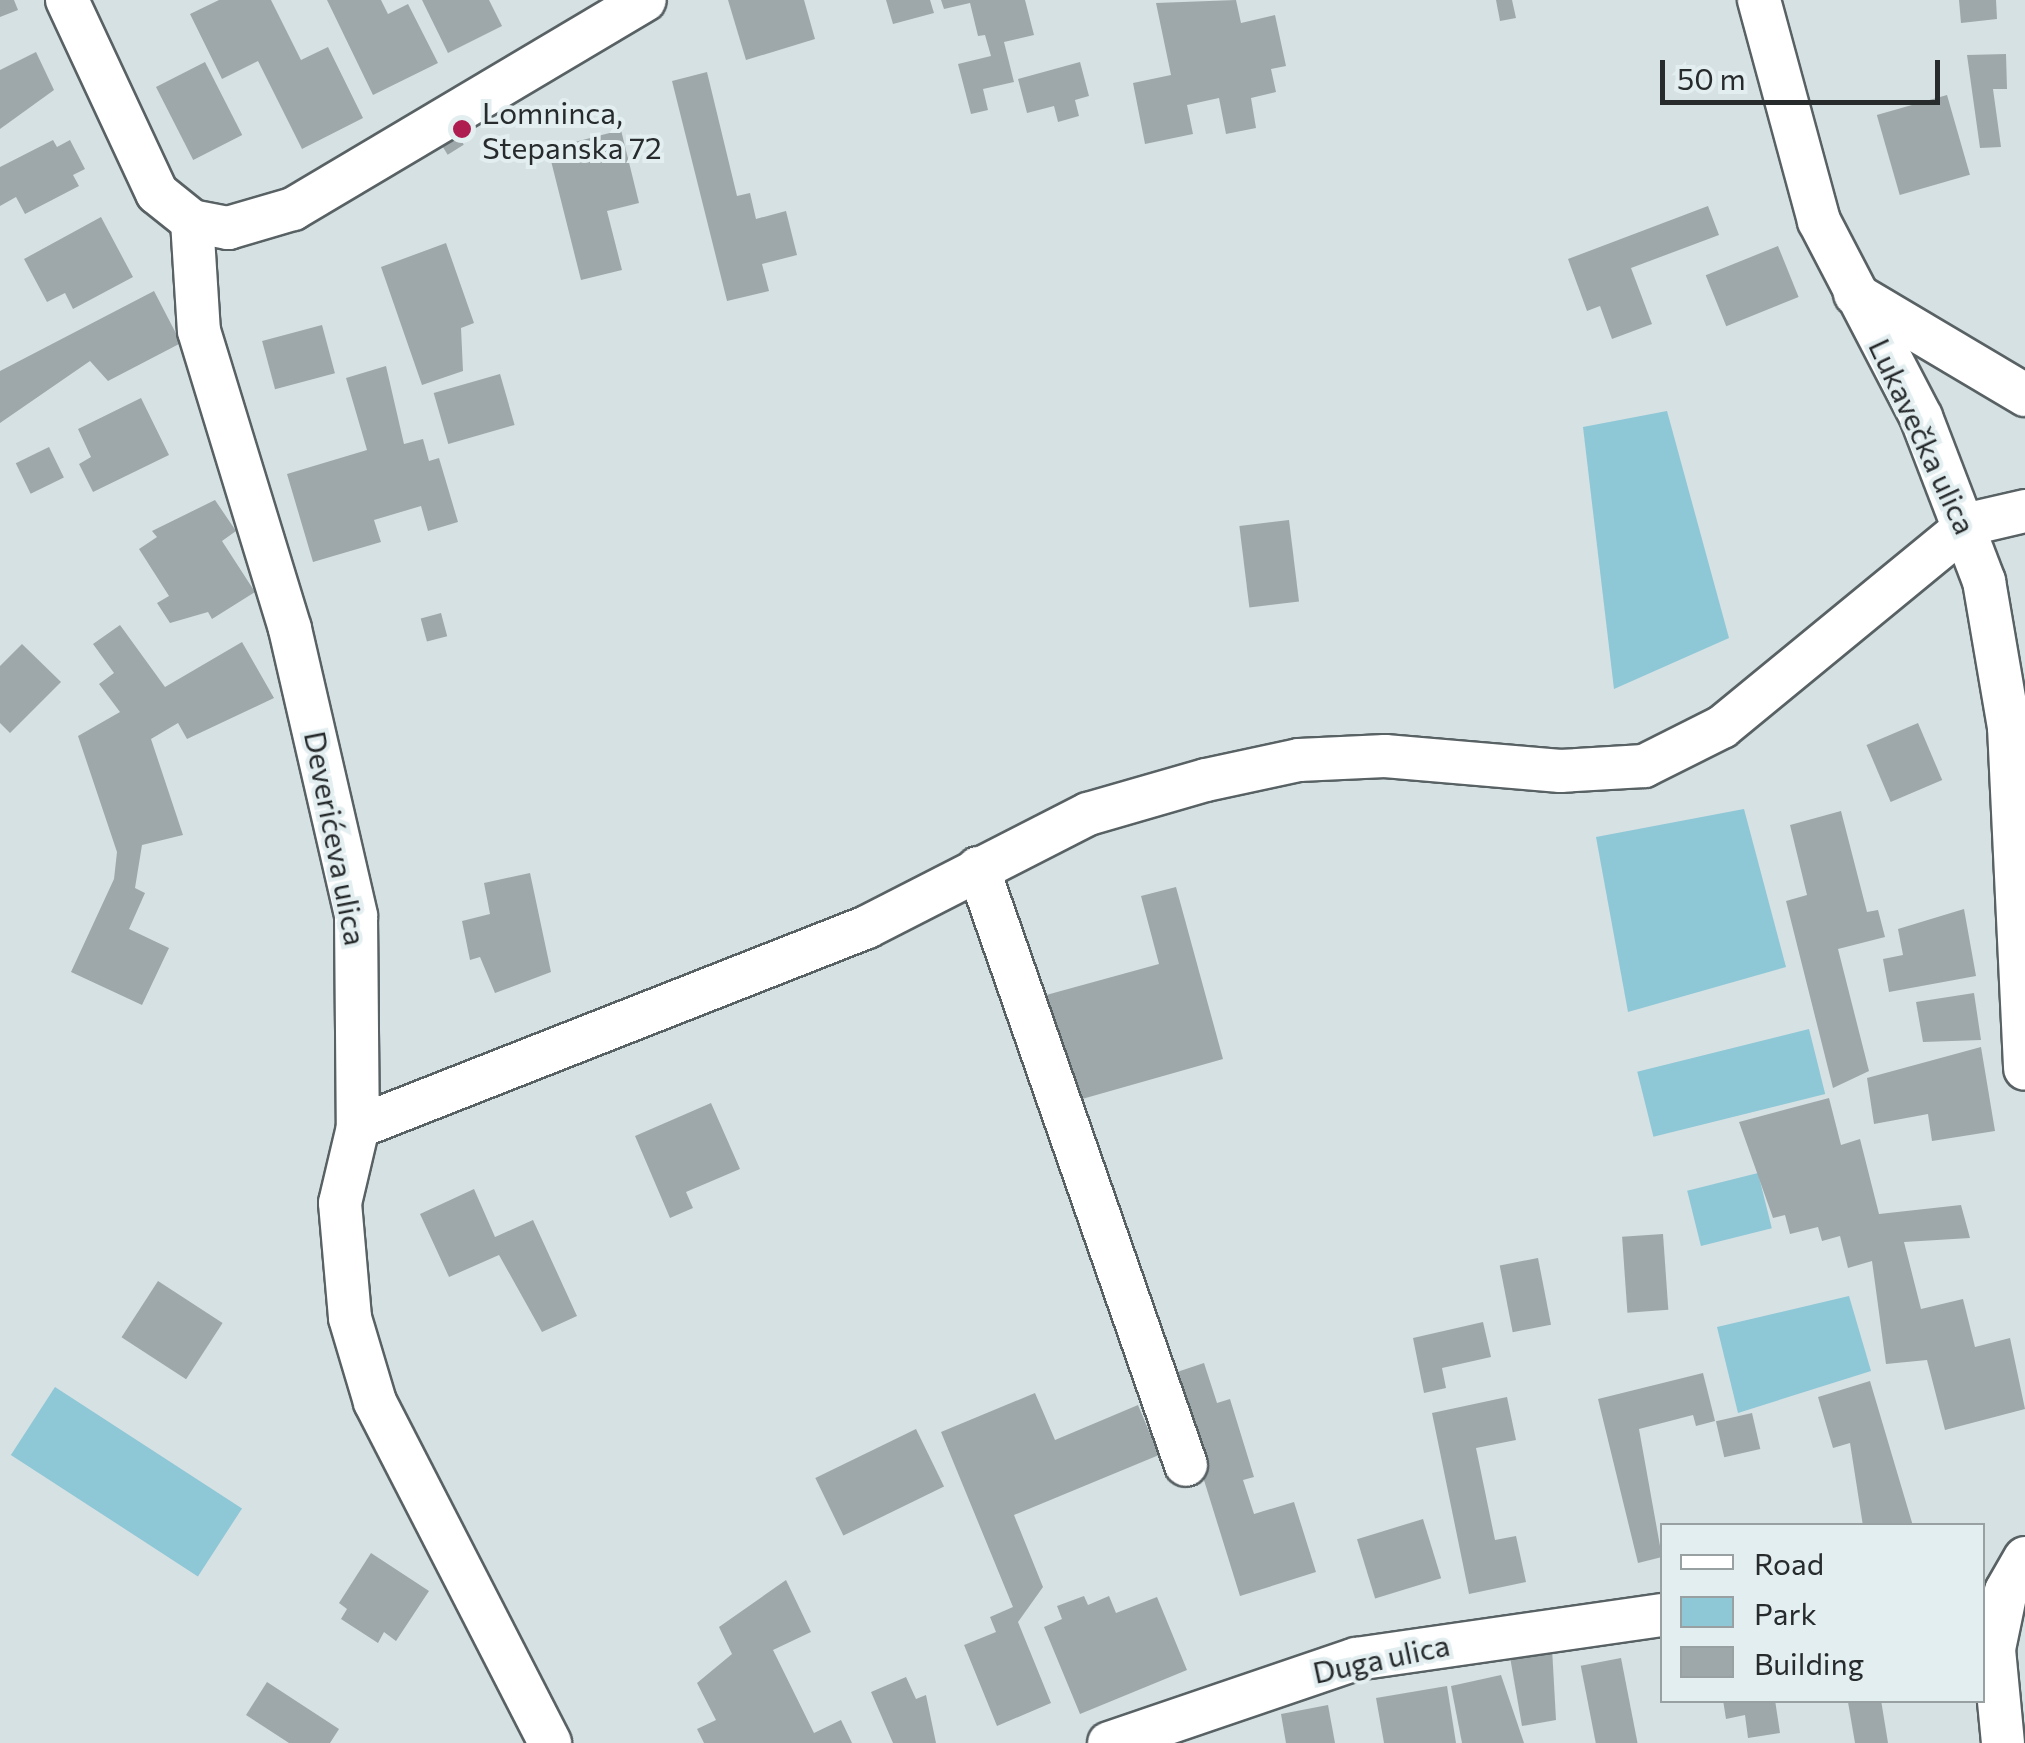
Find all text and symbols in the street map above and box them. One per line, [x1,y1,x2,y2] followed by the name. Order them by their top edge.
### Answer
[1665,40,1945,102] scale bar
[1677,59,1746,96] text: 50 m
[482,94,662,164] place label: Lomninca, Stepanska 72
[451,118,473,140] marker: Lomninca, Stepanska 72
[1862,333,1984,539] street label: Lukavečka ulica
[298,728,374,948] street label: Deverićeva ulica
[1660,1523,1985,1703] legend
[1754,1544,1824,1581] text: Road
[1754,1594,1817,1631] text: Park
[1309,1626,1453,1690] street label: Duga ulica
[1754,1644,1864,1681] text: Building

